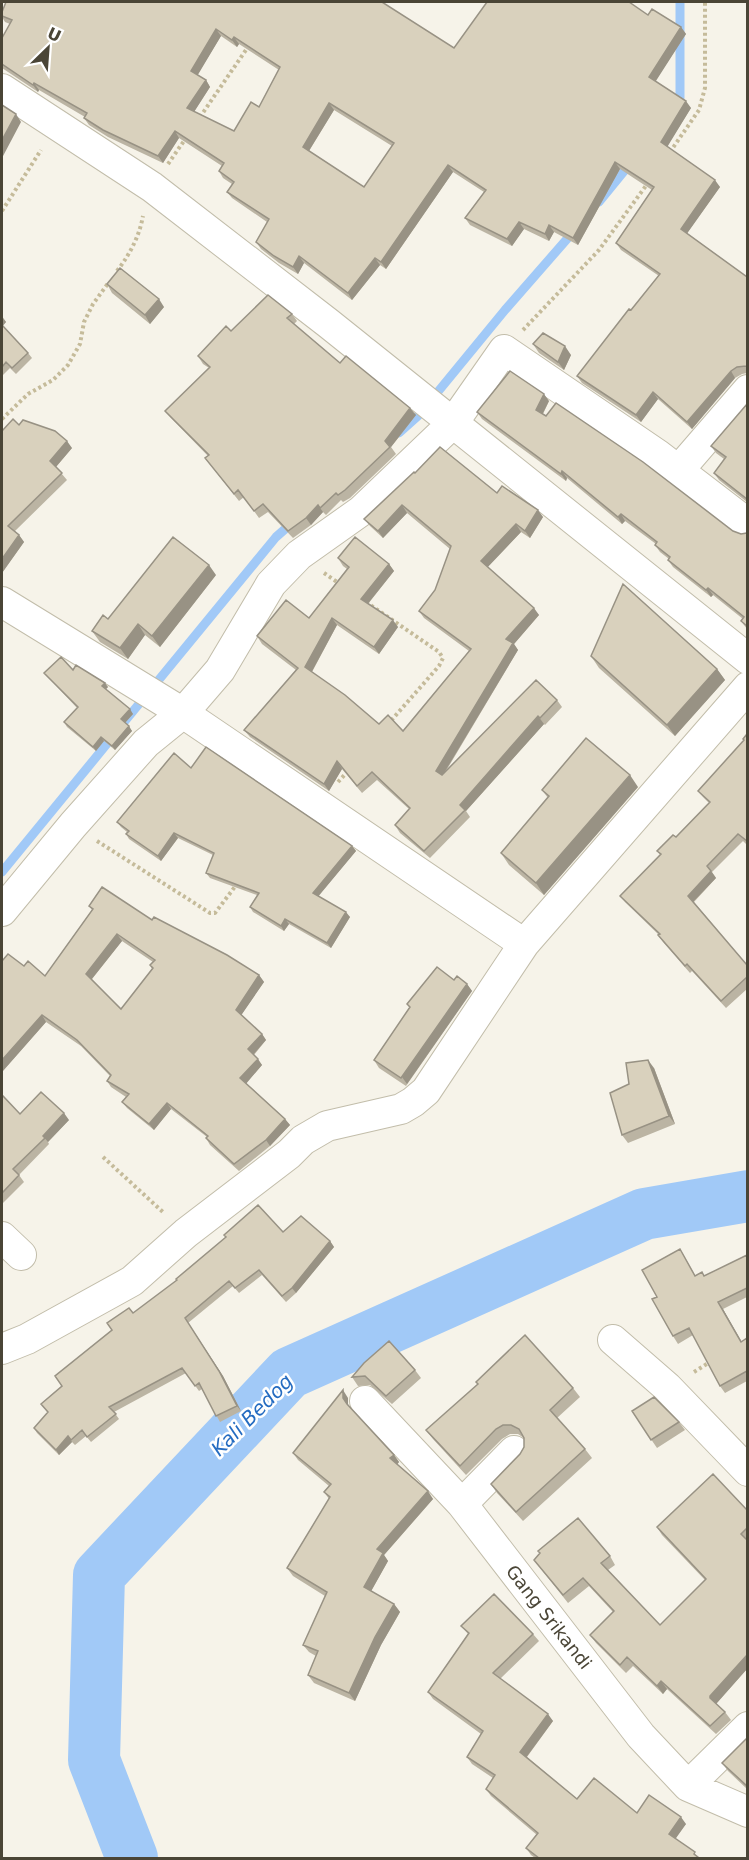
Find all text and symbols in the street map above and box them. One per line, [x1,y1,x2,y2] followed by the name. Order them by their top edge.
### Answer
[18,18,78,78] north arrow
[44,24,64,46] text: U
[206,1369,298,1461] water label: Kali Bedog
[502,1561,596,1673] street label: Gang Srikandi

